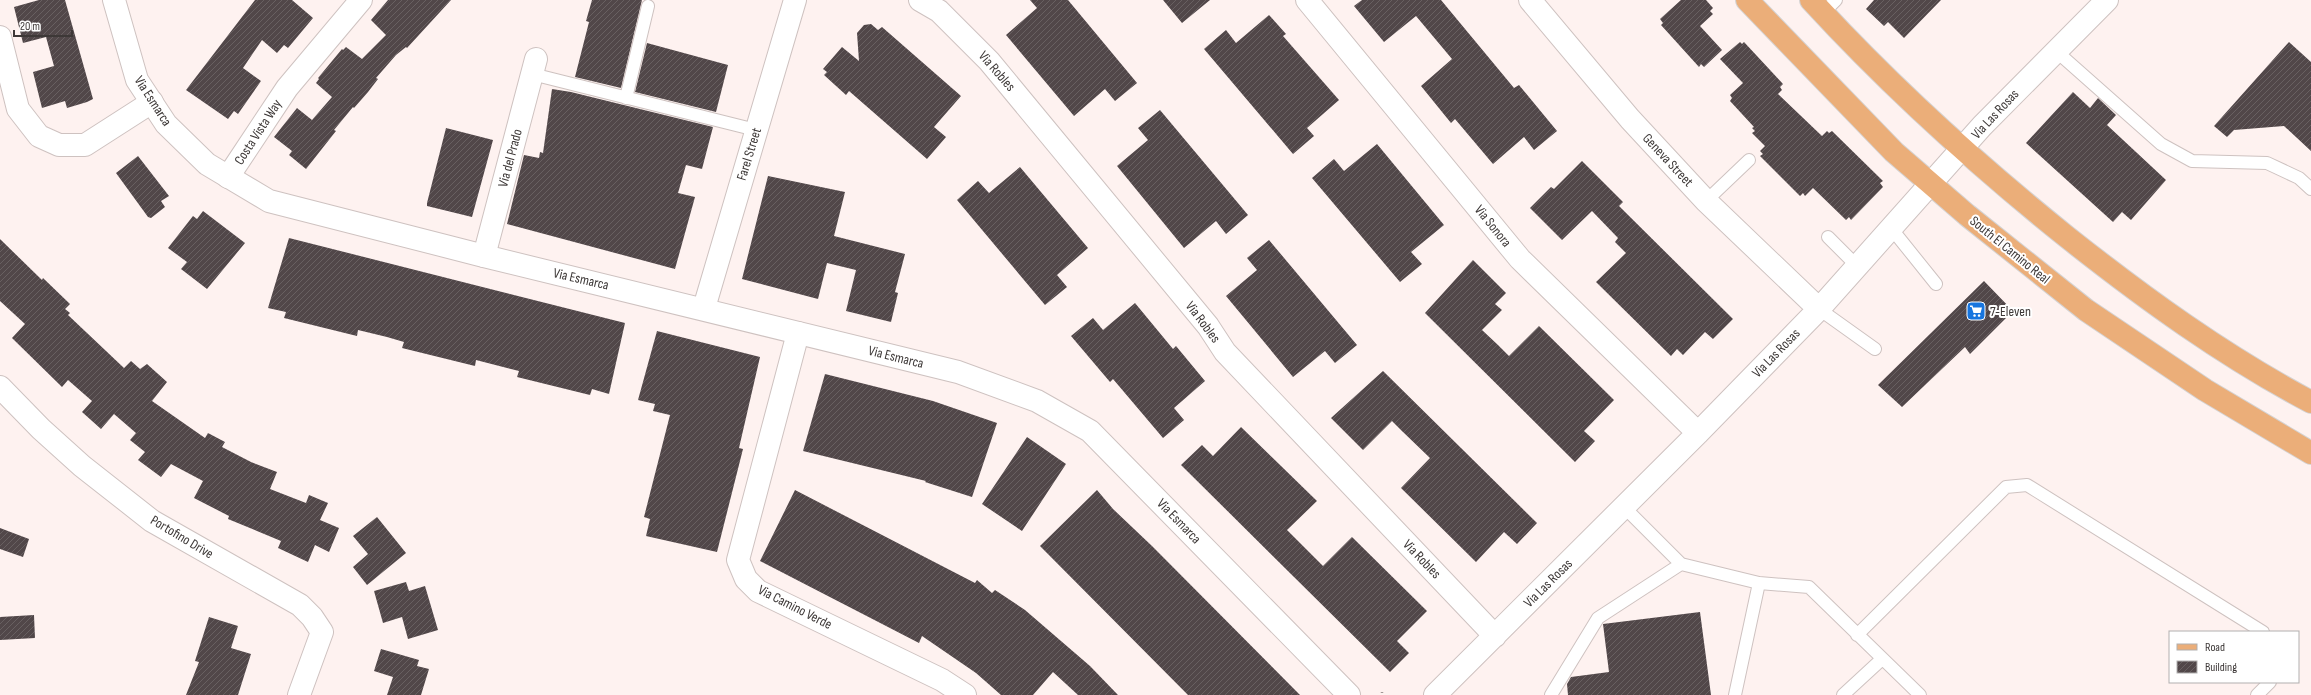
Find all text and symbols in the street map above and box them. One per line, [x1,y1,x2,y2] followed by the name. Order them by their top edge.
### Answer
[14,12,72,38] scale bar
[20,19,40,34] text: 20 m
[975,47,1019,95] street label: Via Robles
[131,73,175,129] street label: Via Esmarca
[1968,86,2022,142] street label: Via Las Rosas
[231,96,286,168] street label: Costa Vista Way
[733,126,765,182] street label: Farel Street
[494,127,526,189] street label: Via del Prado
[1639,130,1697,190] street label: Geneva Street
[1471,201,1515,251] street label: Via Sonora
[1966,212,2054,288] street label: South El Camino Real
[552,264,610,294] street label: Via Esmarca
[1182,298,1224,346] street label: Via Robles
[1965,300,1987,322] supermarket icon: 7-Eleven
[1990,303,2031,320] place label: 7-Eleven
[1748,325,1804,381] street label: Via Las Rosas
[867,342,925,372] street label: Via Esmarca
[1153,495,1205,547] street label: Via Esmarca
[147,512,217,562] street label: Portofino Drive
[1399,536,1445,582] street label: Via Robles
[1520,555,1576,611] street label: Via Las Rosas
[755,581,835,633] street label: Via Camino Verde
[2169,631,2299,683] legend
[2205,640,2225,655] text: Road
[2205,660,2237,675] text: Building

